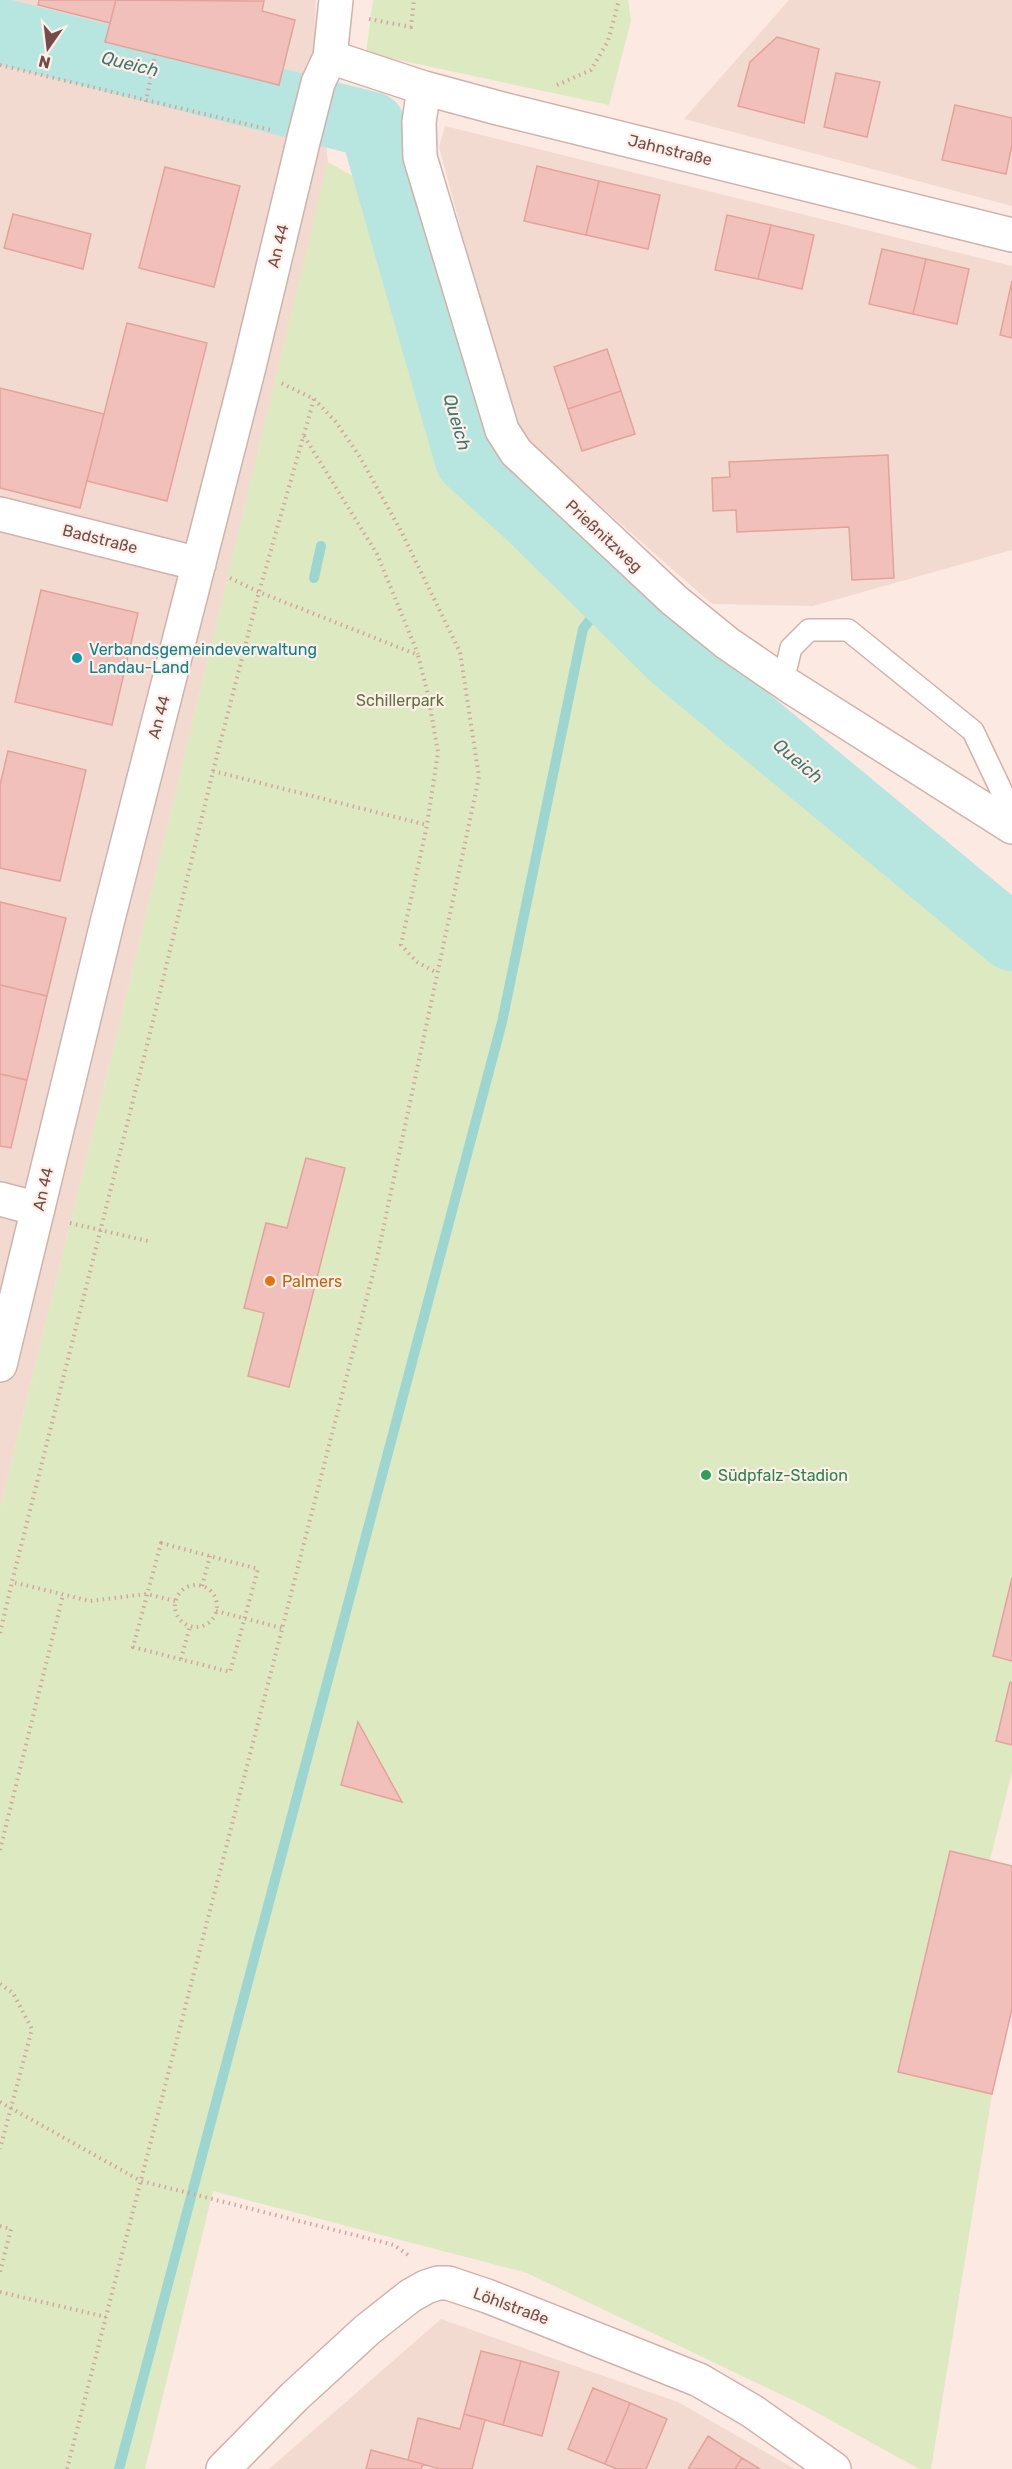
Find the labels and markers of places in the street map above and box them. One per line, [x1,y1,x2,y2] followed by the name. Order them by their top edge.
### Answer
[89,640,317,677] place label: Verbandsgemeindeverwaltung Landau-Land
[70,651,84,665] marker: Verbandsgemeindeverwaltung Landau-Land
[282,1272,342,1291] place label: Palmers
[263,1274,277,1288] marker: Palmers
[718,1466,848,1485] place label: Südpfalz-Stadion
[699,1468,713,1482] marker: Südpfalz-Stadion

